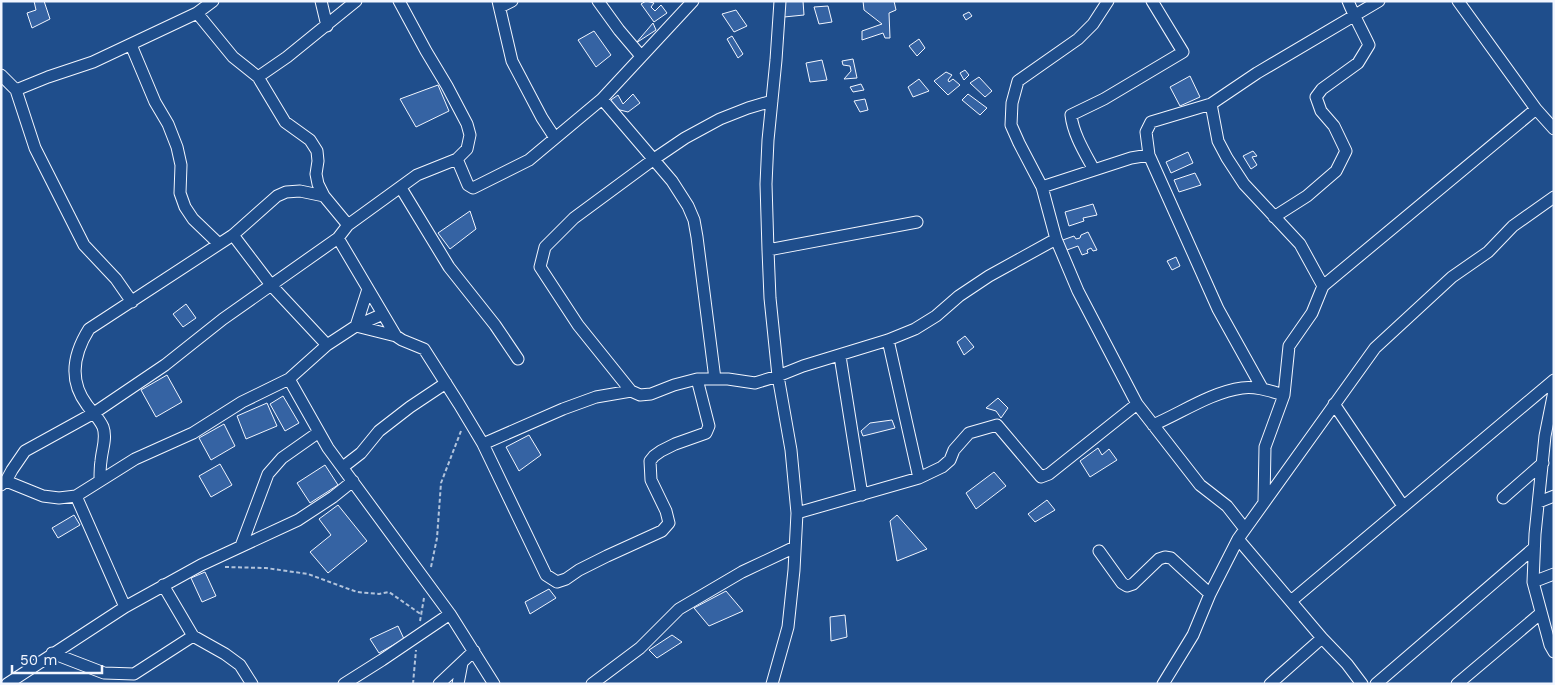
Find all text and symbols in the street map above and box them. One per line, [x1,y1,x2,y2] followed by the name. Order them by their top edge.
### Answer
[12,642,102,674] scale bar
[20,651,57,669] text: 50 m

